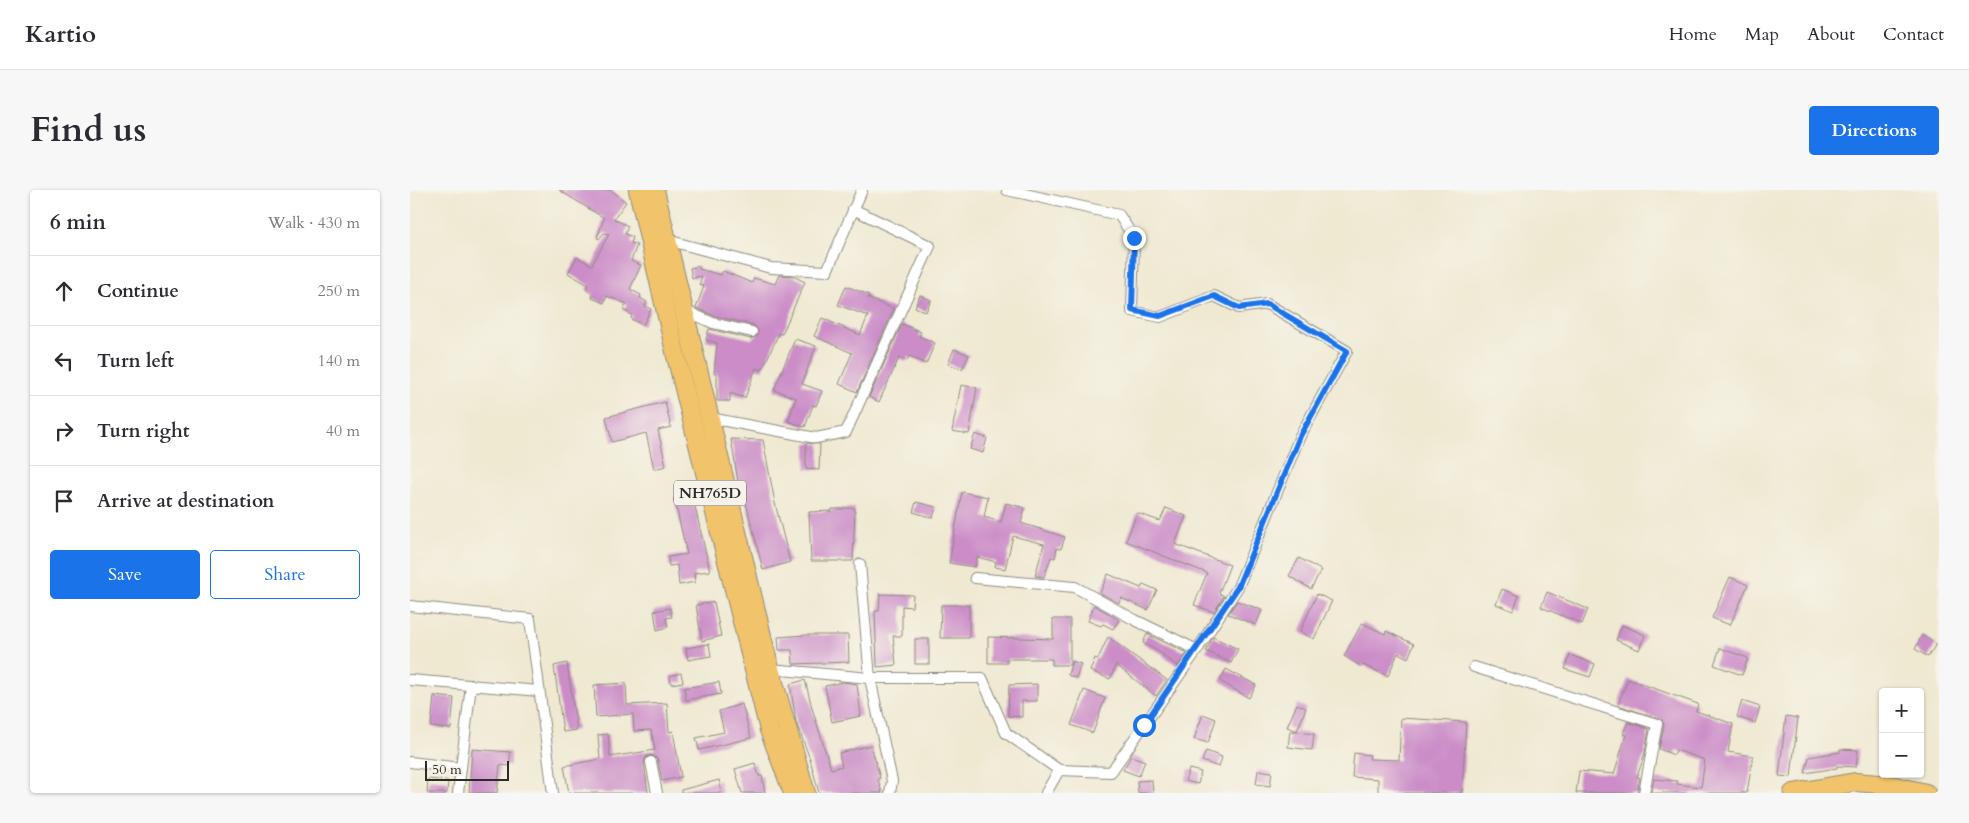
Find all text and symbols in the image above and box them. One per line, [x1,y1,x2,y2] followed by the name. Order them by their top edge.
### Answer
[25,18,96,51] text: Kartio
[1669,22,1717,47] text: Home
[1745,22,1779,47] text: Map
[1807,22,1855,47] text: About
[1883,22,1944,47] text: Contact
[30,106,146,154] text: Find us
[1809,106,1939,155] button: Directions
[50,208,106,237] text: 6 min
[268,212,360,234] text: Walk · 430 m
[1123,227,1146,250] route end
[50,277,78,305] icon: ahead
[97,278,179,304] text: Continue
[318,280,360,302] text: 250 m
[50,347,78,375] icon: left
[97,348,174,374] text: Turn left
[318,350,360,372] text: 140 m
[50,417,78,445] icon: right
[97,418,189,444] text: Turn right
[326,420,360,442] text: 40 m
[674,480,746,506] road number: NH765D
[50,487,78,515] icon: arrive
[97,488,274,514] text: Arrive at destination
[50,550,200,599] button: Save
[210,550,360,599] button: Share
[1879,688,1924,778] map controls
[1879,688,1924,733] button: +
[1133,714,1156,737] route start
[1879,733,1924,778] button: −
[425,758,509,781] scale bar
[432,760,462,779] text: 50 m

